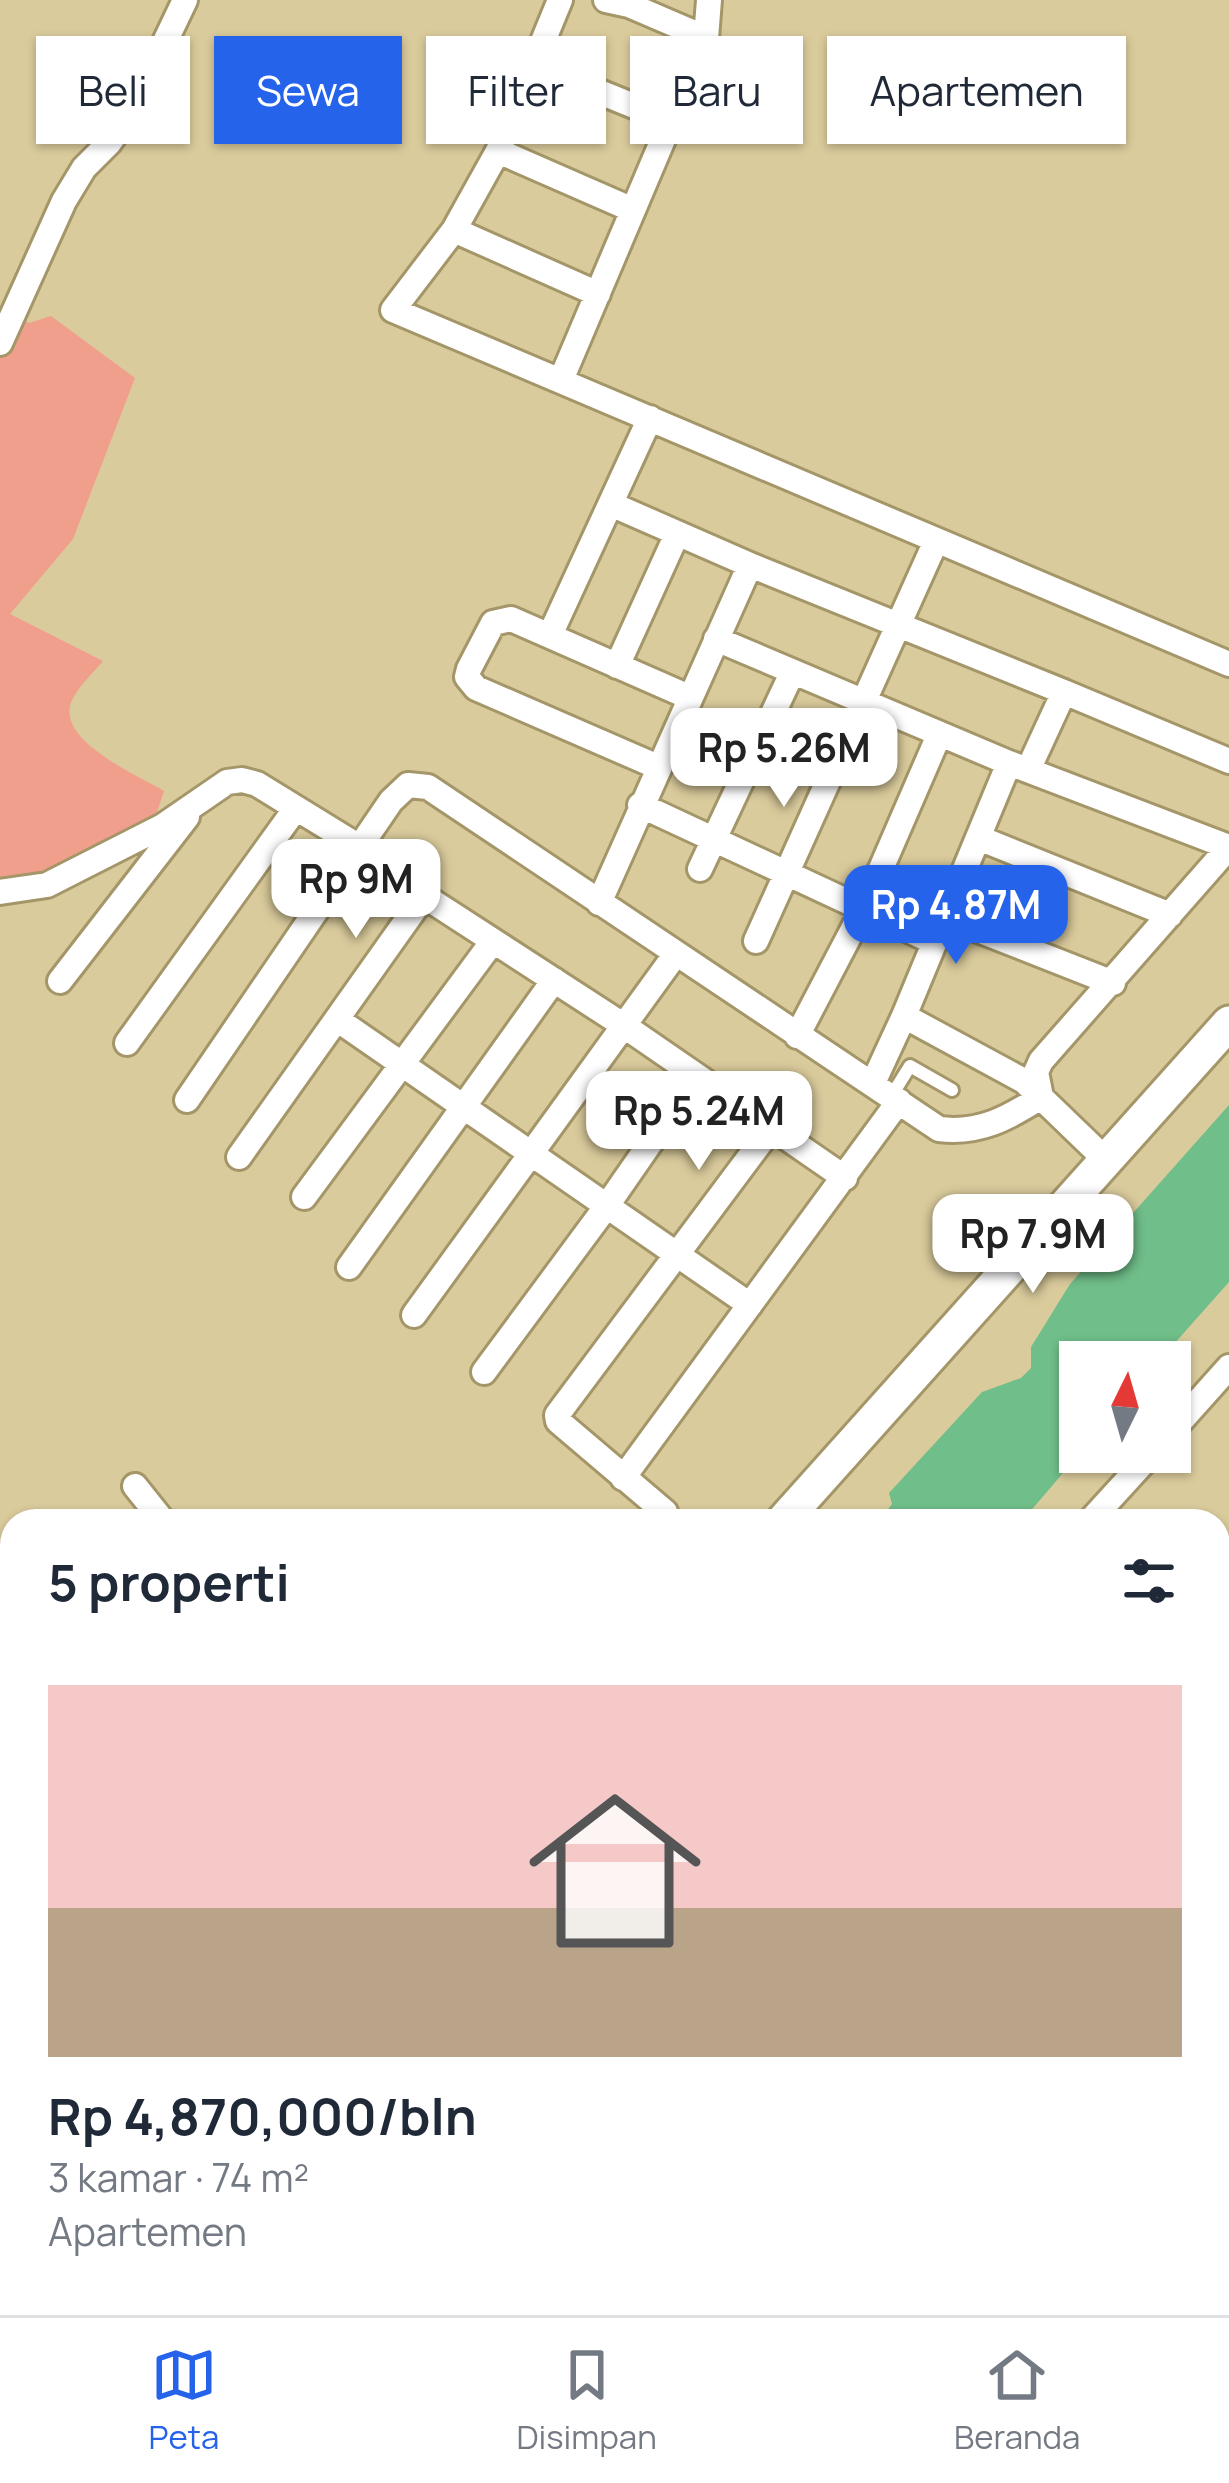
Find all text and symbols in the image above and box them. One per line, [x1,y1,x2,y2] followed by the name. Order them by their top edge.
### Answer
[36,36,190,144] chip: Beli
[214,36,402,144] chip: Sewa
[426,36,606,144] chip: Filter
[630,36,803,144] chip: Baru
[827,36,1126,144] chip: Apartemen
[660,708,908,810] pin: Rp 5.26M
[697,720,871,774] text: Rp 5.26M
[272,839,440,941] pin: Rp 9M
[298,851,414,905] text: Rp 9M
[832,865,1080,967] pin: Rp 4.87M
[871,877,1041,931] text: Rp 4.87M
[575,1071,823,1173] pin: Rp 5.24M
[613,1083,785,1137] text: Rp 5.24M
[922,1194,1144,1296] pin: Rp 7.9M
[959,1206,1107,1260] text: Rp 7.9M
[1059,1341,1191,1473] north arrow
[1059,1341,1191,1473] map controls
[48,1547,290,1616] text: 5 properti
[1116,1548,1182,1614] icon: filters
[507,1763,723,1979] icon: home
[48,2081,477,2150] text: Rp 4,870,000/bln
[48,2150,309,2204] text: 3 kamar · 74 m²
[48,2204,247,2258] text: Apartemen
[149,2342,219,2459] tab: Peta
[516,2342,657,2459] tab: Disimpan
[954,2342,1080,2459] tab: Beranda

